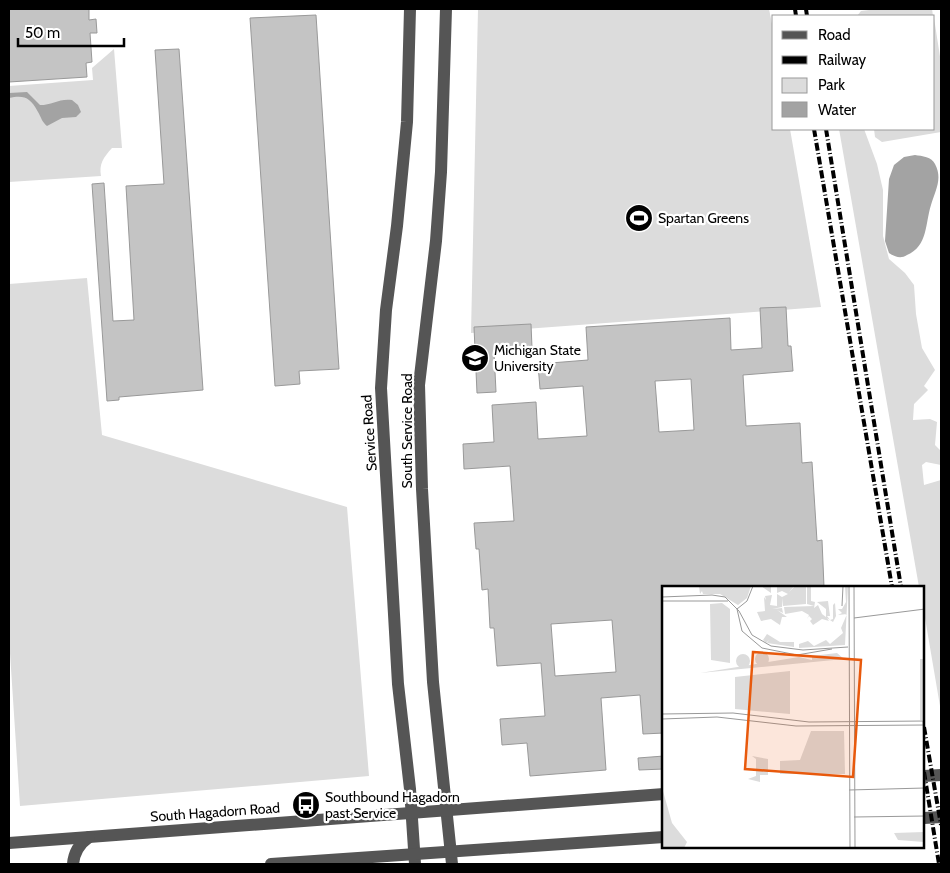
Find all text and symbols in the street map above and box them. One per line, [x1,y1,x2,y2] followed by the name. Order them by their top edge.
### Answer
[18,15,124,47] scale bar
[772,15,935,130] legend
[25,24,60,42] text: 50 m
[818,26,851,44] text: Road
[818,51,867,69] text: Railway
[818,76,845,94] text: Park
[818,101,856,119] text: Water
[624,203,654,233] sports icon: Spartan Greens
[658,209,749,227] place label: Spartan Greens
[494,341,581,375] place label: Michigan State University
[460,343,490,373] school or university icon: Michigan State University
[398,373,416,489] street label: South Service Road
[357,394,381,472] street label: Service Road
[662,586,925,848] inset map
[325,788,460,822] place label: Southbound Hagadorn past Service
[291,790,321,820] bus stop icon: Southbound Hagadorn past Service
[149,798,281,826] street label: South Hagadorn Road

